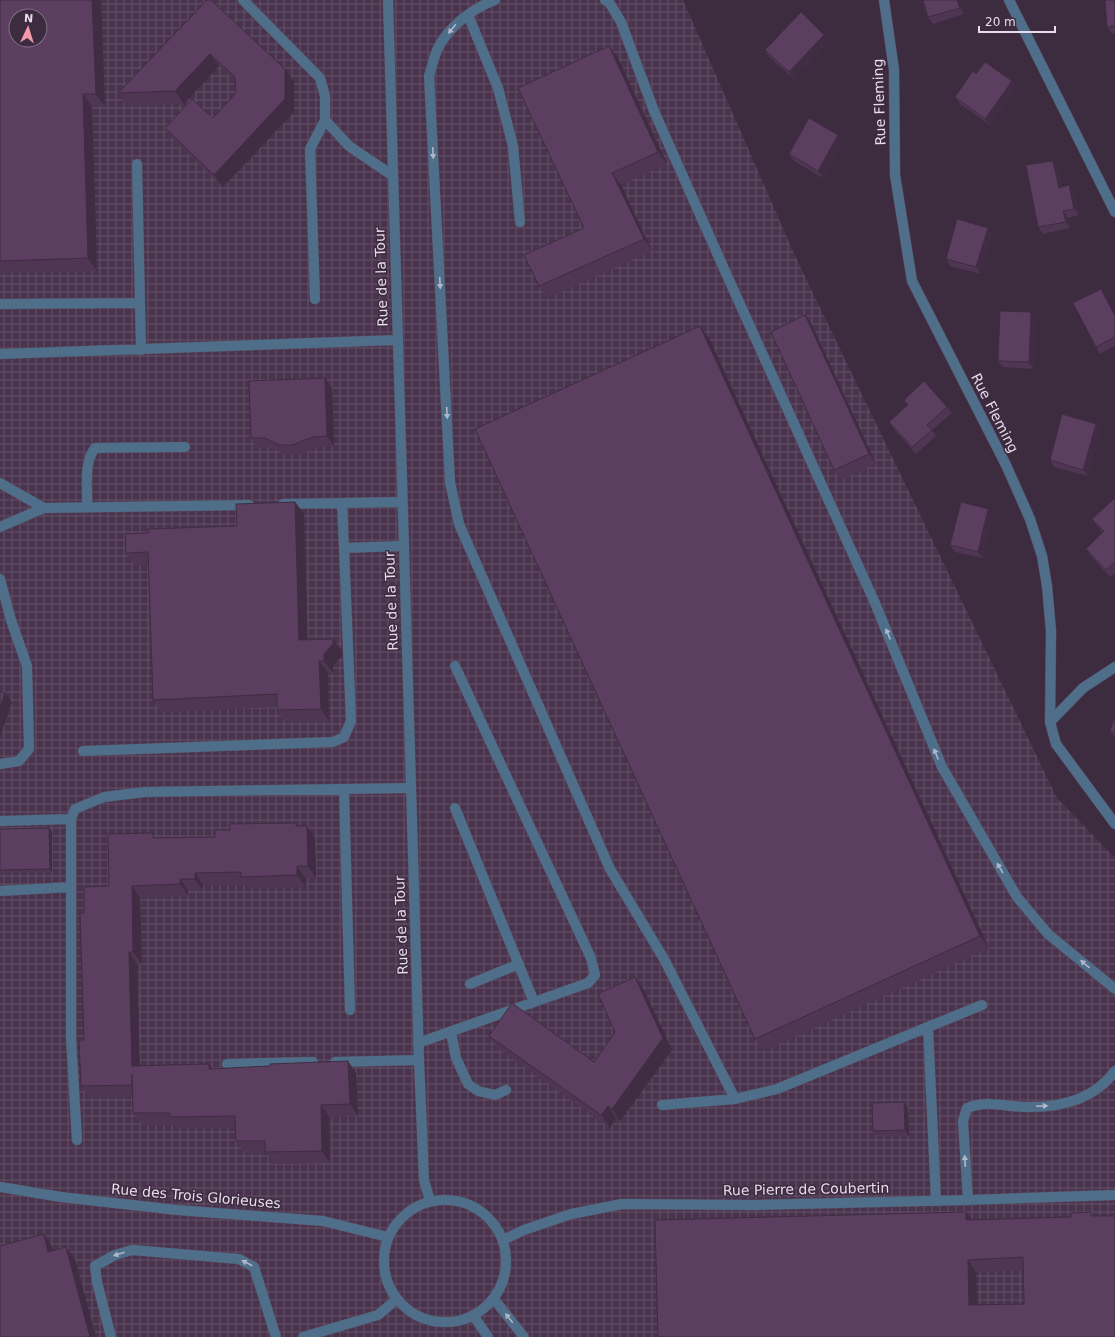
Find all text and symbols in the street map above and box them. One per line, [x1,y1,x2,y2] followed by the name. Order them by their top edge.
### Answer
[8,8,48,48] north arrow
[979,8,1055,34] scale bar
[24,12,34,25] text: N
[985,15,1016,29] text: 20 m
[448,24,457,35] one-way arrow
[869,58,889,146] street label: Rue Fleming
[430,147,437,159] one-way arrow
[371,227,391,327] street label: Rue de la Tour
[437,277,443,290] one-way arrow
[968,371,1022,455] street label: Rue Fleming
[443,407,450,419] one-way arrow
[381,551,401,651] street label: Rue de la Tour
[884,627,890,639] one-way arrow
[933,748,939,760] one-way arrow
[996,862,1003,874] one-way arrow
[391,875,411,975] street label: Rue de la Tour
[1080,960,1090,969] one-way arrow
[1036,1102,1048,1109] one-way arrow
[962,1155,969,1167] one-way arrow
[723,1180,889,1198] street label: Rue Pierre de Coubertin
[111,1181,281,1211] street label: Rue des Trois Glorieuses
[113,1251,125,1257] one-way arrow
[241,1260,253,1267] one-way arrow
[504,1313,513,1324] one-way arrow

